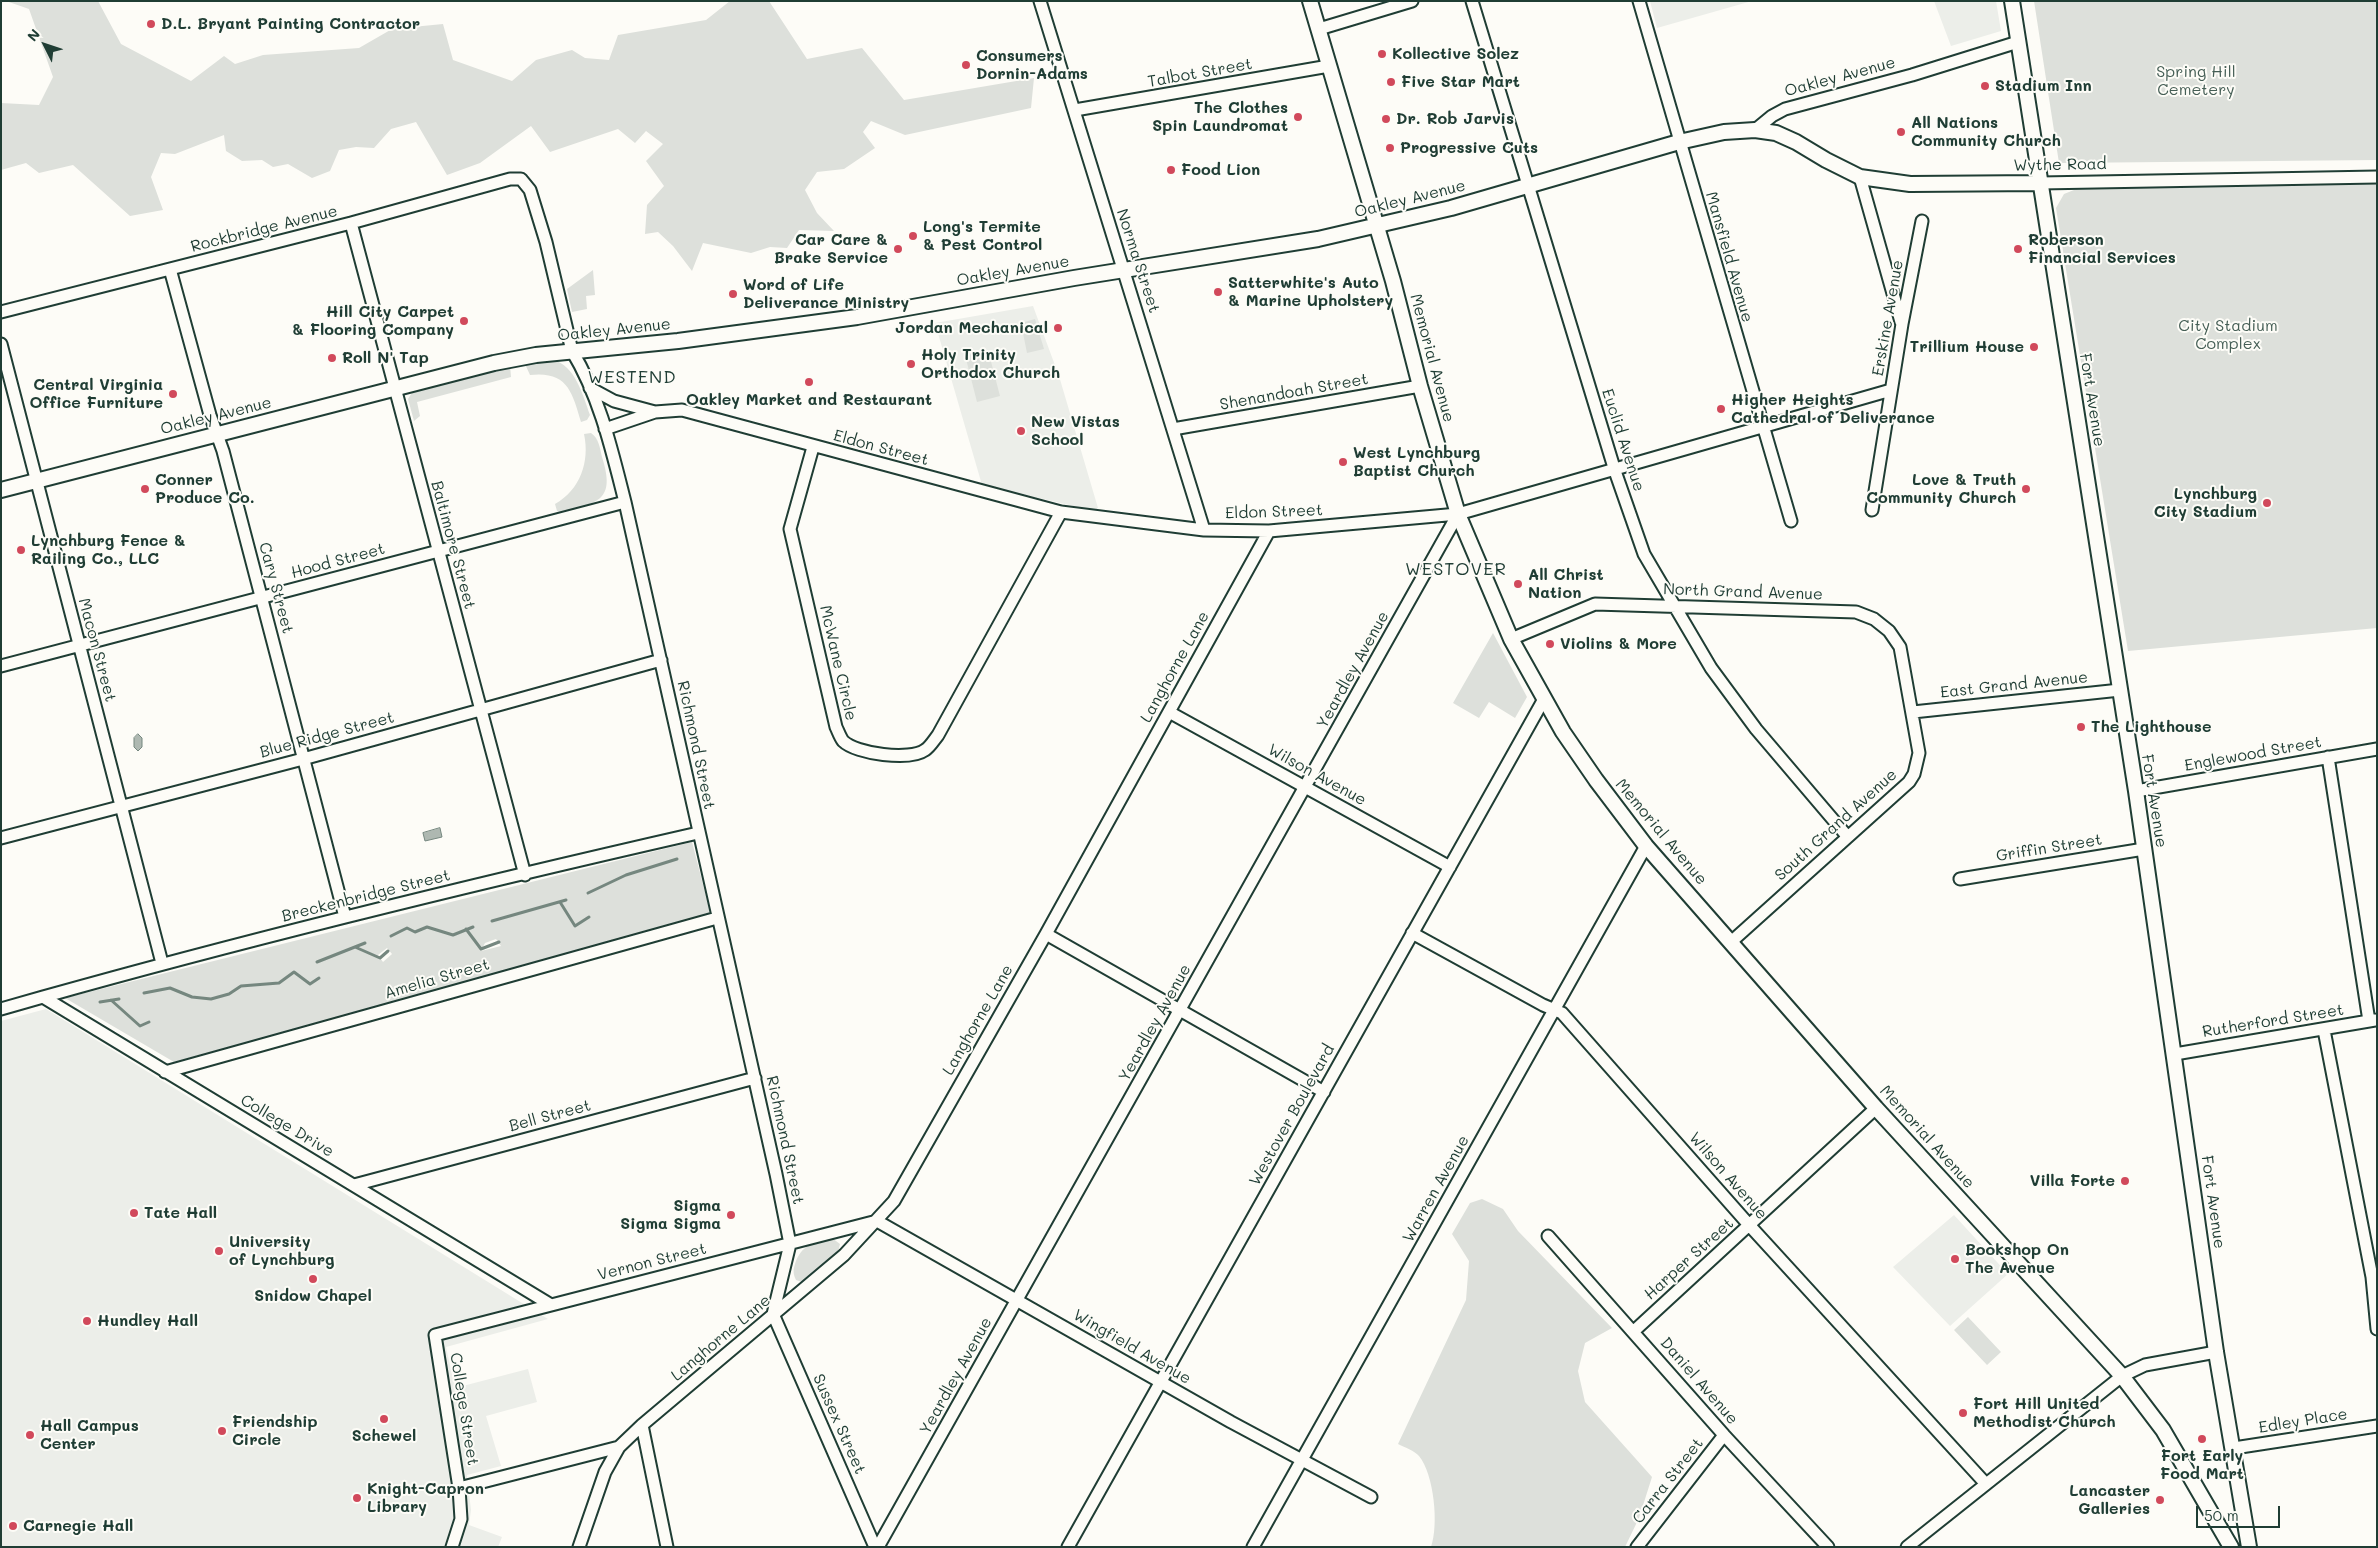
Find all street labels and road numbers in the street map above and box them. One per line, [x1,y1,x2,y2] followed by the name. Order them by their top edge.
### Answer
[1783,53,1897,101] street label: Oakley Avenue
[1146,54,1254,92] street label: Talbot Street
[2013,155,2107,175] street label: Wythe Road
[1352,176,1468,222] street label: Oakley Avenue
[1701,189,1757,325] street label: Mansfield Avenue
[189,201,339,257] street label: Rockbridge Avenue
[1112,207,1164,315] street label: Norma Street
[955,252,1071,290] street label: Oakley Avenue
[1868,258,1908,378] street label: Erskine Avenue
[1406,292,1458,424] street label: Memorial Avenue
[556,315,672,345] street label: Oakley Avenue
[2075,352,2109,448] street label: Fort Avenue
[1218,369,1370,415] street label: Shenandoah Street
[1597,386,1649,494] street label: Euclid Avenue
[158,393,274,439] street label: Oakley Avenue
[831,426,931,470] street label: Eldon Street
[427,479,479,611] street label: Baltimore Street
[1225,501,1323,523] street label: Eldon Street
[289,539,387,583] street label: Hood Street
[255,540,297,636] street label: Cary Street
[1663,580,1823,604] street label: North Grand Avenue
[74,596,120,704] street label: Macon Street
[815,603,861,723] street label: McWane Circle
[1137,608,1213,726] street label: Langhorne Lane
[1313,608,1393,732] street label: Yeardley Avenue
[1939,668,2089,702] street label: East Grand Avenue
[673,679,719,811] street label: Richmond Street
[258,708,396,762] street label: Blue Ridge Street
[2183,732,2323,776] street label: Englewood Street
[1264,740,1370,810] street label: Wilson Avenue
[2137,753,2171,849] street label: Fort Avenue
[1771,765,1901,885] street label: South Grand Avenue
[1611,775,1711,889] street label: Memorial Avenue
[1995,830,2103,866] street label: Griffin Street
[280,866,452,926] street label: Breckenbridge Street
[382,955,492,1003] street label: Amelia Street
[939,961,1017,1079] street label: Langhorne Lane
[1115,961,1195,1085] street label: Yeardley Avenue
[2201,1000,2345,1042] street label: Rutherford Street
[1245,1041,1339,1189] street label: Westover Boulevard
[762,1074,808,1206] street label: Richmond Street
[1876,1081,1978,1193] street label: Memorial Avenue
[237,1091,337,1161] street label: College Drive
[507,1096,593,1136] street label: Bell Street
[1685,1128,1771,1224] street label: Wilson Avenue
[1399,1132,1473,1246] street label: Warren Avenue
[2197,1154,2229,1250] street label: Fort Avenue
[1640,1214,1738,1304] street label: Harper Street
[596,1239,708,1285] street label: Vernon Street
[667,1291,775,1385] street label: Langhorne Lane
[1070,1305,1194,1389] street label: Wingfield Avenue
[916,1314,996,1438] street label: Yeardley Avenue
[1656,1334,1742,1428] street label: Daniel Avenue
[446,1351,482,1467] street label: College Street
[808,1371,870,1477] street label: Sussex Street
[2257,1404,2349,1438] street label: Edley Place
[1629,1434,1707,1528] street label: Carra Street

